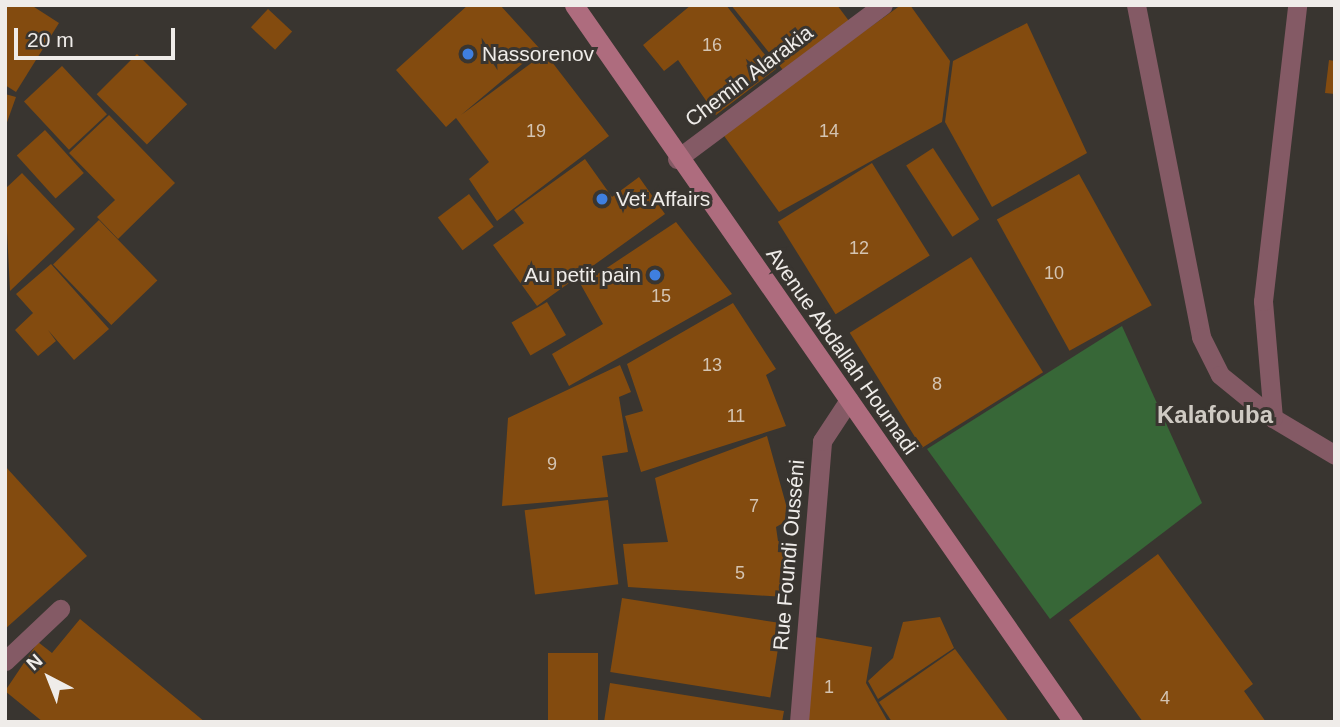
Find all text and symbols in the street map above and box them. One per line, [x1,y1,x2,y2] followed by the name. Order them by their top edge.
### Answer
[18,14,178,58] scale bar
[680,20,818,132] street label: Chemin Alarakia
[27,28,74,51] text: 20 m
[702,34,722,56] house number: 16
[482,41,594,67] place label: Nassorenov
[460,46,476,62] marker: Nassorenov
[526,120,546,142] house number: 19
[819,120,839,142] house number: 14
[616,186,711,212] place label: Vet Affairs
[594,191,610,207] marker: Vet Affairs
[849,237,869,259] house number: 12
[760,242,924,460] street label: Avenue Abdallah Houmadi
[524,262,641,288] place label: Au petit pain
[1044,262,1064,284] house number: 10
[647,267,663,283] marker: Au petit pain
[651,285,671,307] house number: 15
[702,354,722,376] house number: 13
[932,373,942,395] house number: 8
[1157,401,1273,429] district label: Kalafouba
[727,405,745,427] house number: 11
[547,453,557,475] house number: 9
[768,459,810,651] street label: Rue Foundi Ousséni
[749,495,759,517] house number: 7
[735,562,745,584] house number: 5
[14,643,84,713] north arrow
[22,650,47,674] text: N
[824,676,834,698] house number: 1
[1160,687,1170,709] house number: 4

